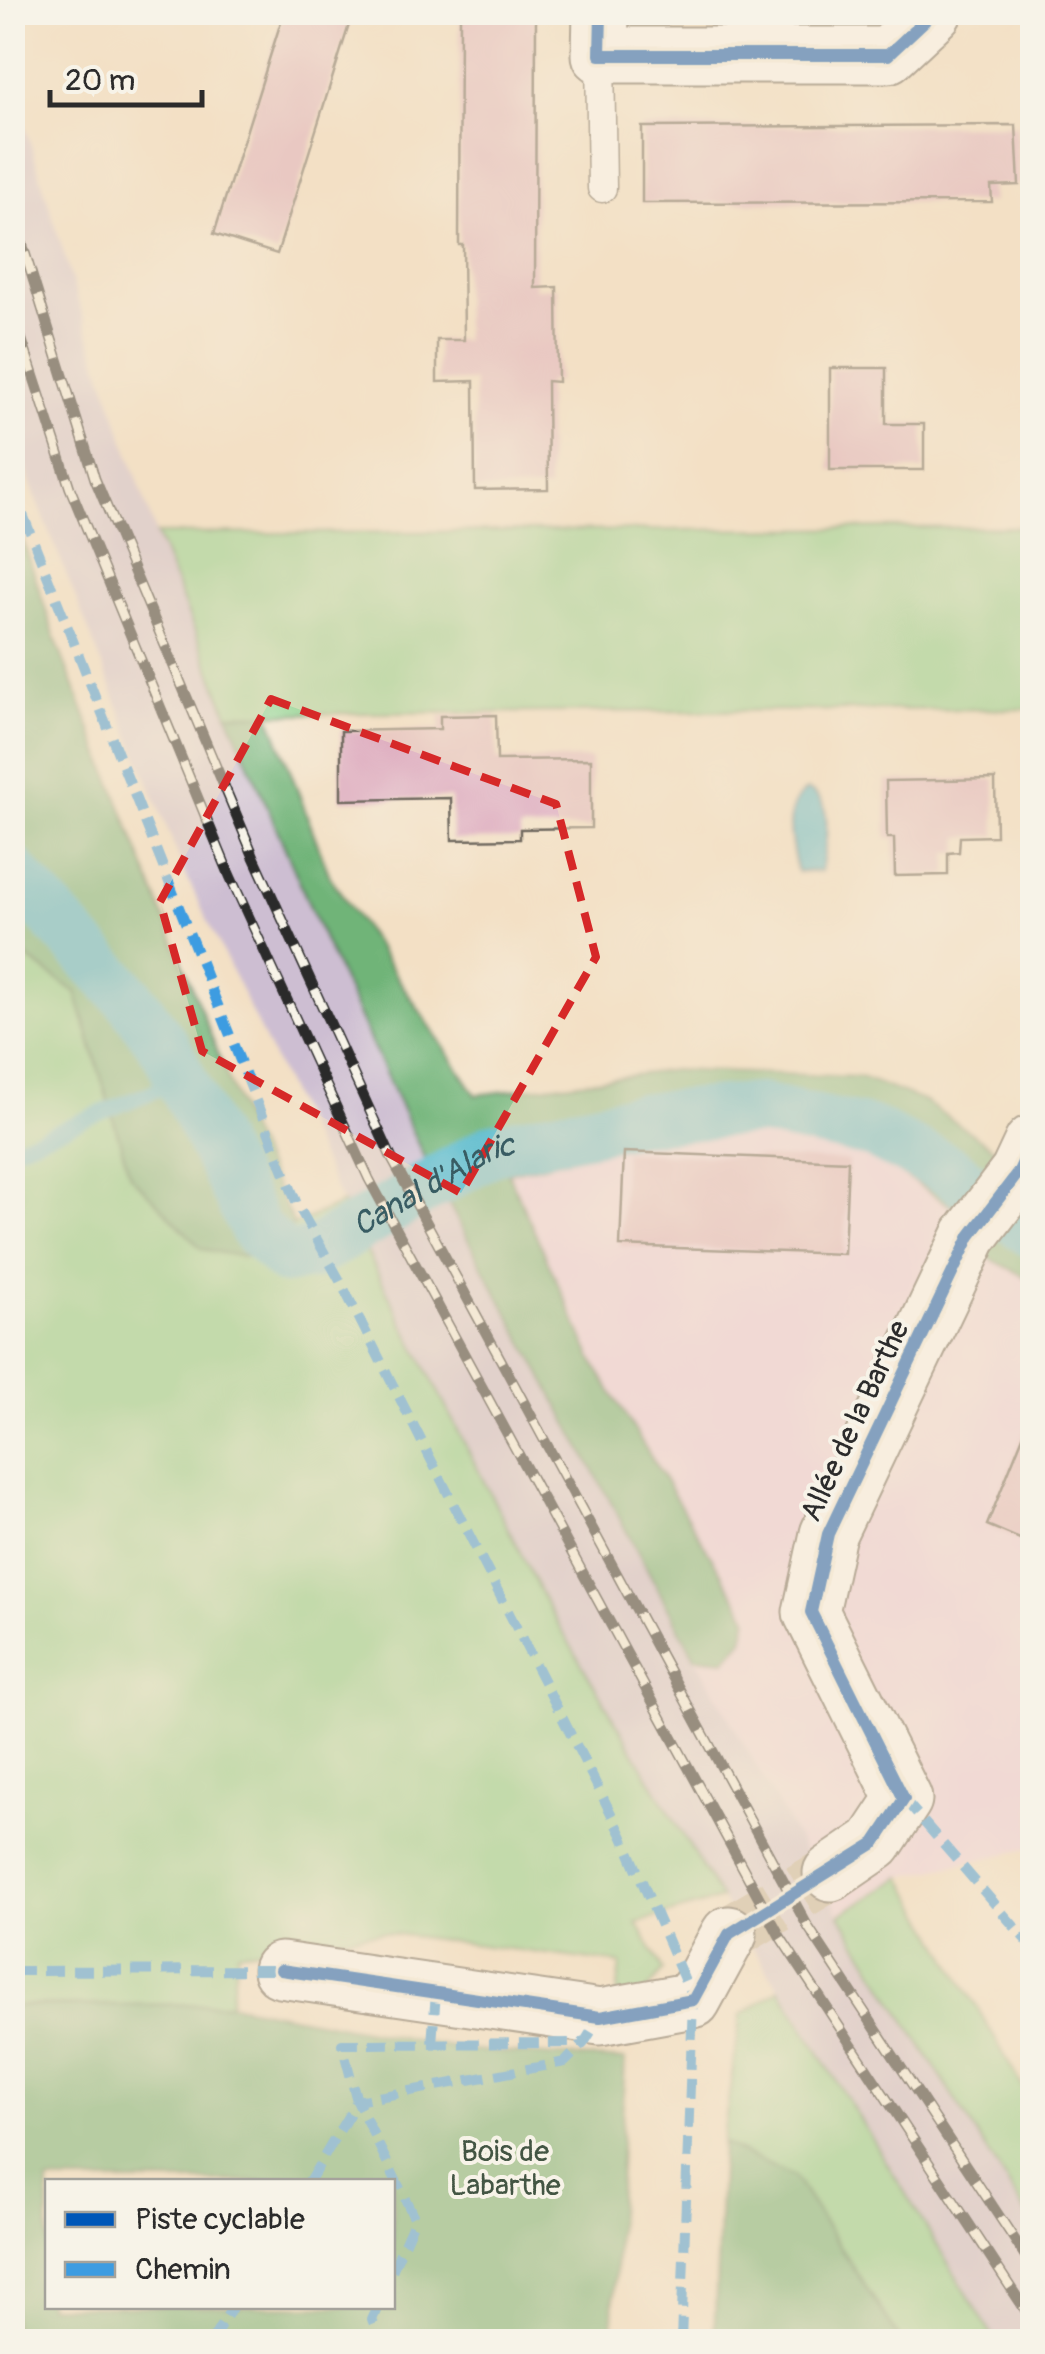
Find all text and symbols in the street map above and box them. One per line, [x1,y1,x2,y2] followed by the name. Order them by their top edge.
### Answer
[50,45,202,107] scale bar
[65,62,135,99] text: 20 m
[345,1125,519,1246] water label: Canal d'Alaric
[792,1314,918,1527] street label: Allée de la Barthe
[449,2133,561,2204] park label: Bois de Labarthe
[45,2179,395,2309] legend
[135,2201,305,2238] text: Piste cyclable
[135,2251,231,2288] text: Chemin

